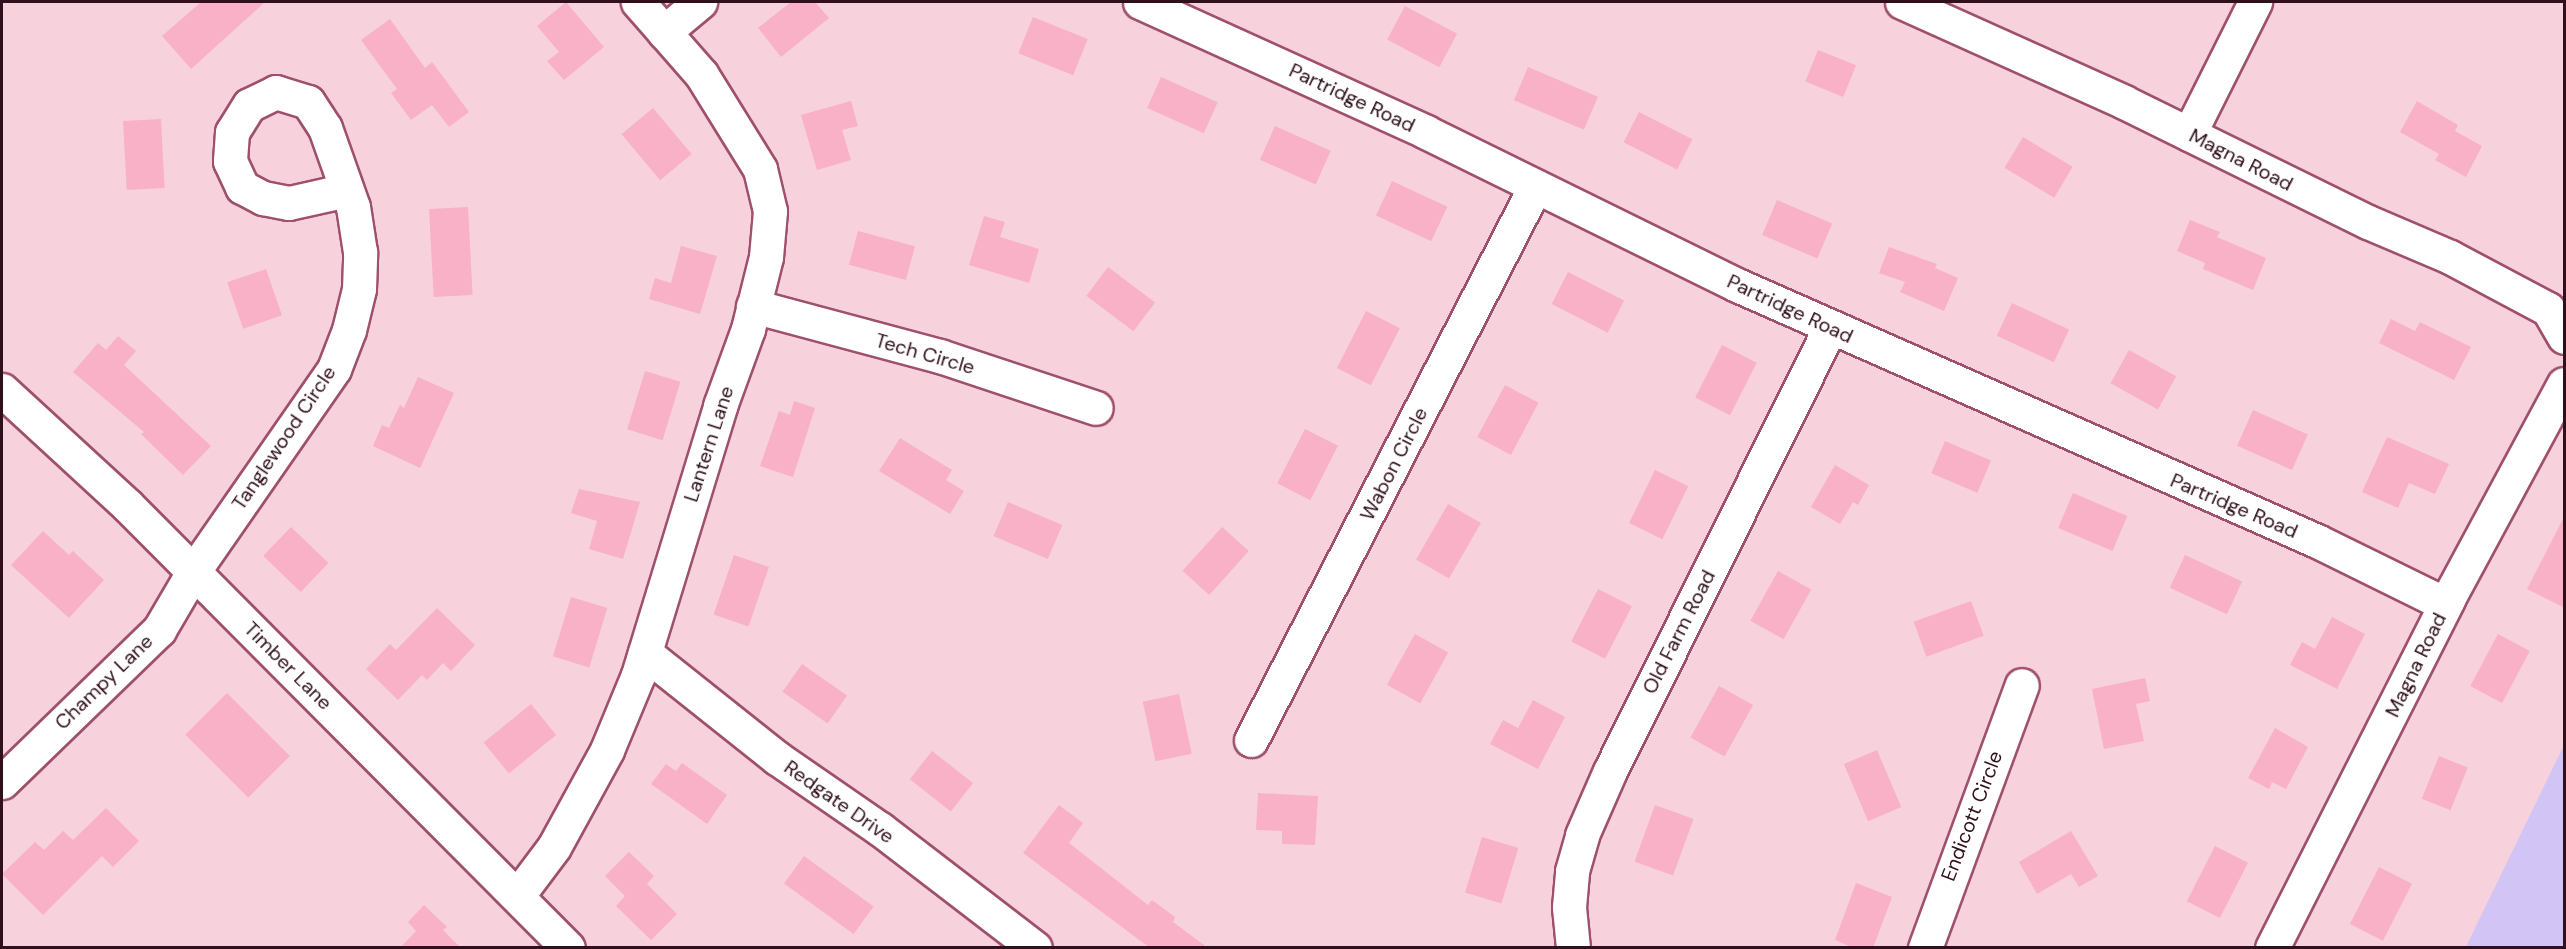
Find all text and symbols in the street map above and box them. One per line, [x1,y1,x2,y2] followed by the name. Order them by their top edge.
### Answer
[1285,58,1419,138] street label: Partridge Road
[2185,124,2297,196] street label: Magna Road
[1723,269,1857,349] street label: Partridge Road
[872,328,978,380] street label: Tech Circle
[227,361,341,515] street label: Tanglewood Circle
[679,383,739,505] street label: Lantern Lane
[1355,403,1433,525] street label: Wabon Circle
[2167,468,2301,544] street label: Partridge Road
[1637,566,1721,698] street label: Old Farm Road
[2380,609,2452,721] street label: Magna Road
[239,617,337,715] street label: Timber Lane
[50,629,158,735] street label: Champy Lane
[1936,748,2008,884] street label: Endicott Circle
[779,755,899,849] street label: Redgate Drive

